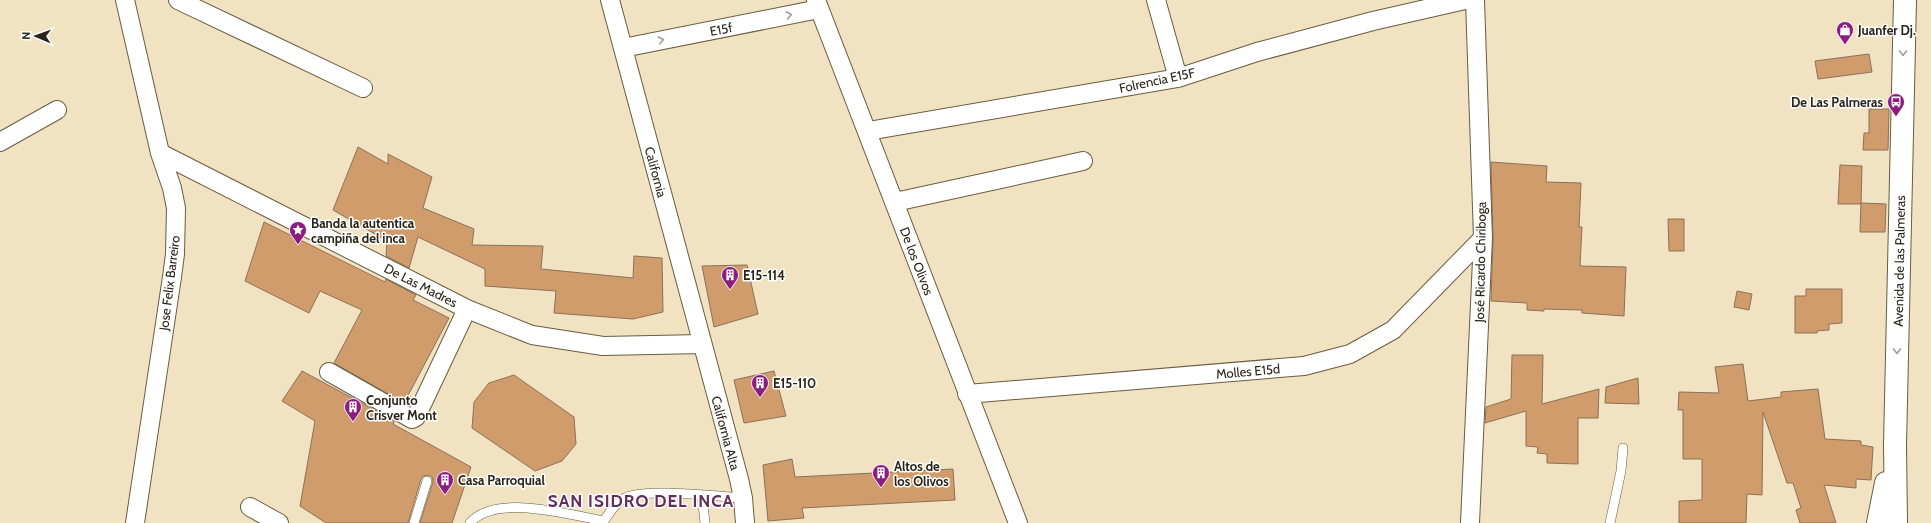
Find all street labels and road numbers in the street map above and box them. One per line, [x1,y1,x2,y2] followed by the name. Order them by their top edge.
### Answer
[708,19,734,39] street label: E15f
[1117,64,1197,96] street label: Folrencia E15F
[642,145,671,200] street label: California
[1890,194,1908,327] street label: Avenida de las Palmeras
[1471,201,1489,324] street label: José Ricardo Chiriboga
[897,225,938,298] street label: De los Olivos
[155,235,183,332] street label: Jose Felix Barreiro
[382,260,461,311] street label: De Las Madres
[1215,360,1281,382] street label: Molles E15d
[708,394,744,473] street label: California Alta

